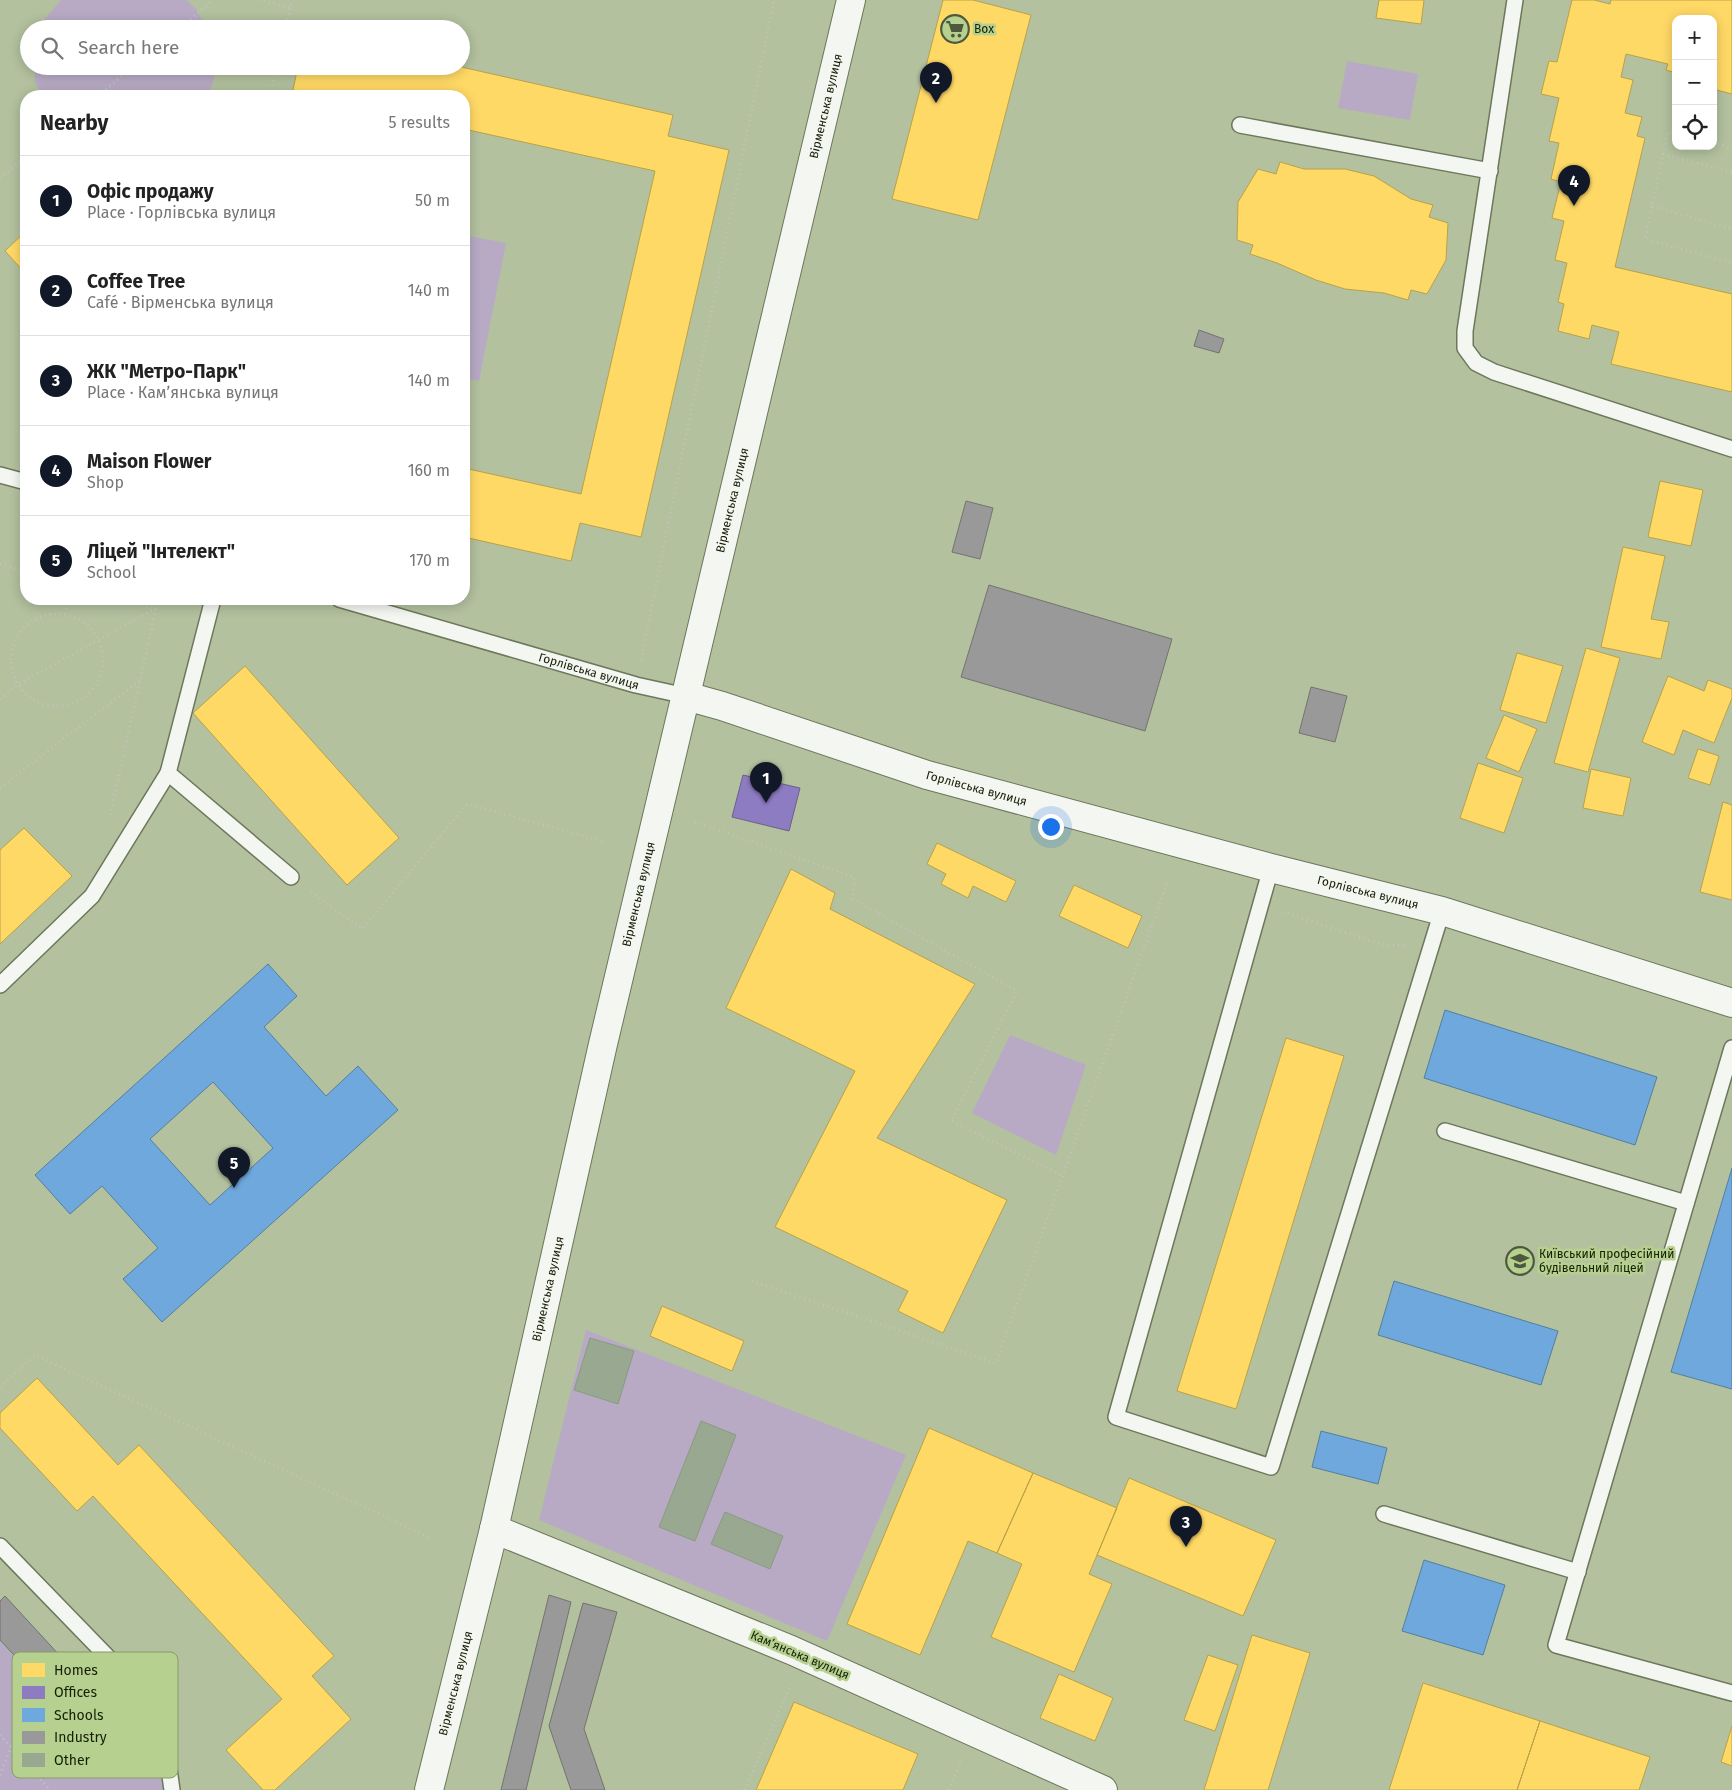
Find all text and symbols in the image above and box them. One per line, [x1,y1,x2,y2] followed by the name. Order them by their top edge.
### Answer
[940,14,970,44] supermarket icon: Box
[1672,15,1717,150] map controls
[1672,15,1717,60] button: +
[20,20,470,75] search box
[974,22,994,36] place label: Box
[38,34,66,62] icon: search
[78,36,179,59] text: Search here
[807,52,845,160] street label: Вірменська вулиця
[1672,60,1717,105] button: −
[920,62,952,103] pin: 2
[1672,105,1717,150] button: locate
[40,110,108,136] text: Nearby
[389,113,450,132] text: 5 results
[1558,165,1590,206] pin: 4
[87,180,214,203] text: Офіс продажу
[52,191,60,210] text: 1
[415,191,450,210] text: 50 m
[87,203,276,222] text: Place · Горлівська вулиця
[87,270,185,293] text: Coffee Tree
[52,281,60,300] text: 2
[408,281,450,300] text: 140 m
[87,293,274,312] text: Café · Вірменська вулиця
[87,360,246,383] text: ЖК "Метро-Парк"
[52,371,60,390] text: 3
[408,371,450,390] text: 140 m
[87,383,279,402] text: Place · Камʼянська вулиця
[713,446,751,554] street label: Вірменська вулиця
[87,450,212,473] text: Maison Flower
[51,461,61,480] text: 4
[408,461,450,480] text: 160 m
[87,473,124,492] text: Shop
[87,540,235,563] text: Ліцей "Інтелект"
[52,551,60,570] text: 5
[409,551,450,570] text: 170 m
[87,563,136,582] text: School
[537,650,641,692] street label: Горлівська вулиця
[750,762,782,803] pin: 1
[925,768,1029,809] street label: Горлівська вулиця
[1038,814,1064,840] your location
[619,840,658,948] street label: Вірменська вулиця
[1316,873,1420,912] street label: Горлівська вулиця
[218,1147,250,1188] pin: 5
[529,1235,567,1343] street label: Вірменська вулиця
[1505,1246,1535,1276] school or university icon: Київський професійний будівельний ліцей
[1539,1247,1675,1275] place label: Київський професійний будівельний ліцей
[1170,1506,1202,1547] pin: 3
[749,1628,851,1682] street label: Камʼянська вулиця
[436,1629,475,1737] street label: Вірменська вулиця
[12,1652,178,1778] legend
[54,1662,98,1679] text: Homes
[54,1684,97,1701] text: Offices
[54,1707,104,1724] text: Schools
[54,1729,107,1746] text: Industry
[54,1752,91,1769] text: Other

